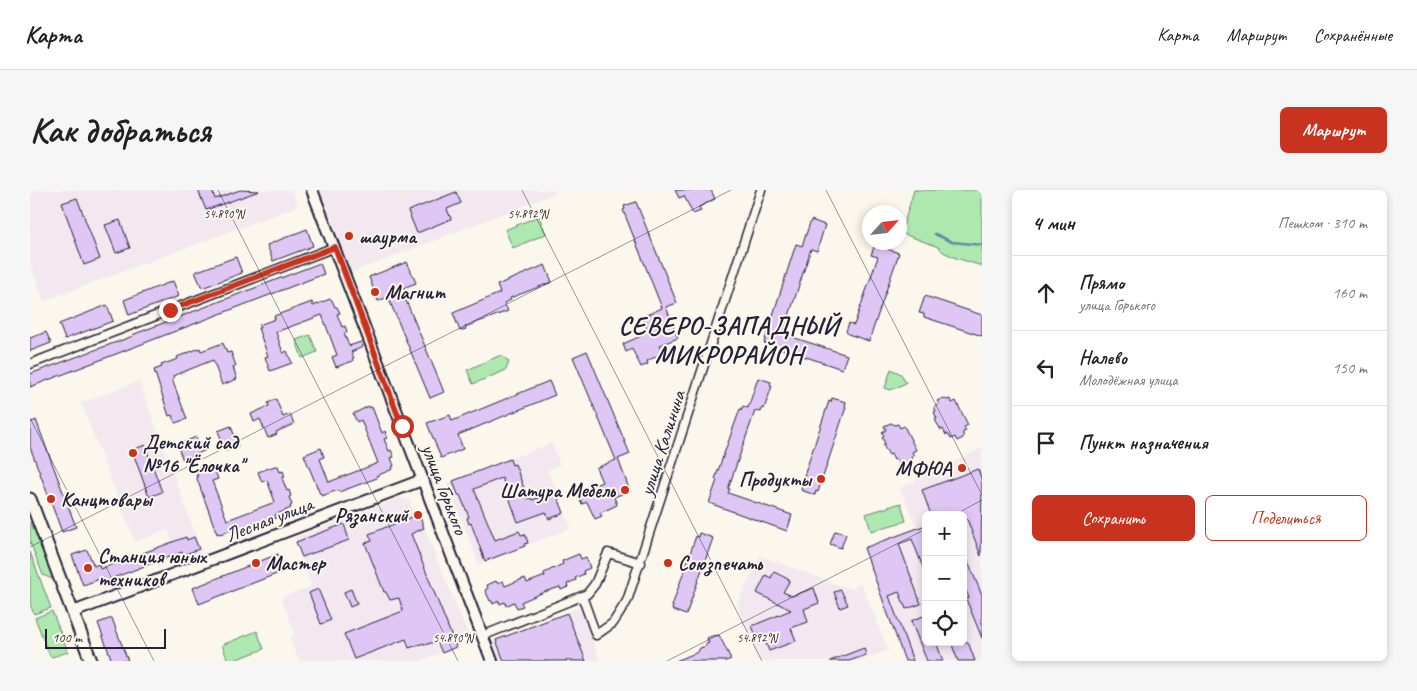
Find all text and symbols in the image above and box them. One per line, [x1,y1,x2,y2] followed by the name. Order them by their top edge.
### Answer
[25,20,82,50] text: Карта
[1157,24,1198,46] text: Карта
[1226,24,1286,46] text: Маршрут
[1314,24,1392,46] text: Сохранённые
[1280,107,1387,153] button: Маршрут
[30,108,211,153] text: Как добраться
[862,205,907,250] north arrow
[204,206,246,222] text: 54.890°N
[508,206,550,222] text: 54.892°N
[1032,210,1075,236] text: 4 мин
[1278,213,1367,233] text: Пешком · 310 m
[359,224,418,250] place label: шаурма
[343,230,355,242] marker: шаурма
[1079,271,1124,295] text: Прямо
[1032,279,1060,307] icon: ahead
[385,280,446,305] place label: Магнит
[1333,283,1367,303] text: 160 m
[369,286,381,298] marker: Магнит
[1079,295,1155,315] text: улица Горького
[159,299,182,322] route end
[619,310,842,371] district label: СЕВЕРО-ЗАПАДНЫЙ МИКРОРАЙОН
[1079,346,1127,370] text: Налево
[1032,354,1060,382] icon: left
[1333,358,1367,378] text: 150 m
[1079,370,1178,390] text: Молодёжная улица
[633,386,692,500] street label: улица Калинина
[391,415,414,438] route start
[1032,429,1060,457] icon: arrive
[143,430,248,478] place label: Детский сад №16 "Ёлочка"
[1079,431,1208,455] text: Пункт назначения
[416,439,474,539] street label: улица Горького
[127,447,139,459] marker: Детский сад №16 "Ёлочка"
[895,456,953,481] place label: МФЮА
[956,462,968,474] marker: МФЮА
[739,467,813,493] place label: Продукты
[815,473,827,485] marker: Продукты
[500,478,617,504] place label: Шатура Мебель
[619,484,631,496] marker: Шатура Мебель
[61,487,154,512] place label: Канцтовары
[222,491,318,548] street label: Лесная улица
[45,493,57,505] marker: Канцтовары
[1032,495,1195,541] button: Сохранить
[1205,495,1367,541] button: Поделиться
[335,503,410,529] place label: Рязанский
[412,509,424,521] marker: Рязанский
[922,511,967,646] map controls
[922,511,967,556] button: +
[98,544,208,592] place label: Станция юных техников
[266,551,327,576] place label: Мастер
[678,551,764,577] place label: Союзпечать
[922,556,967,601] button: −
[250,557,262,569] marker: Мастер
[662,557,674,569] marker: Союзпечать
[82,562,94,574] marker: Станция юных техников
[922,601,967,646] button: locate
[45,626,166,649] scale bar
[52,629,82,646] text: 100 m
[433,630,475,646] text: 54.890°N
[737,630,779,646] text: 54.892°N

